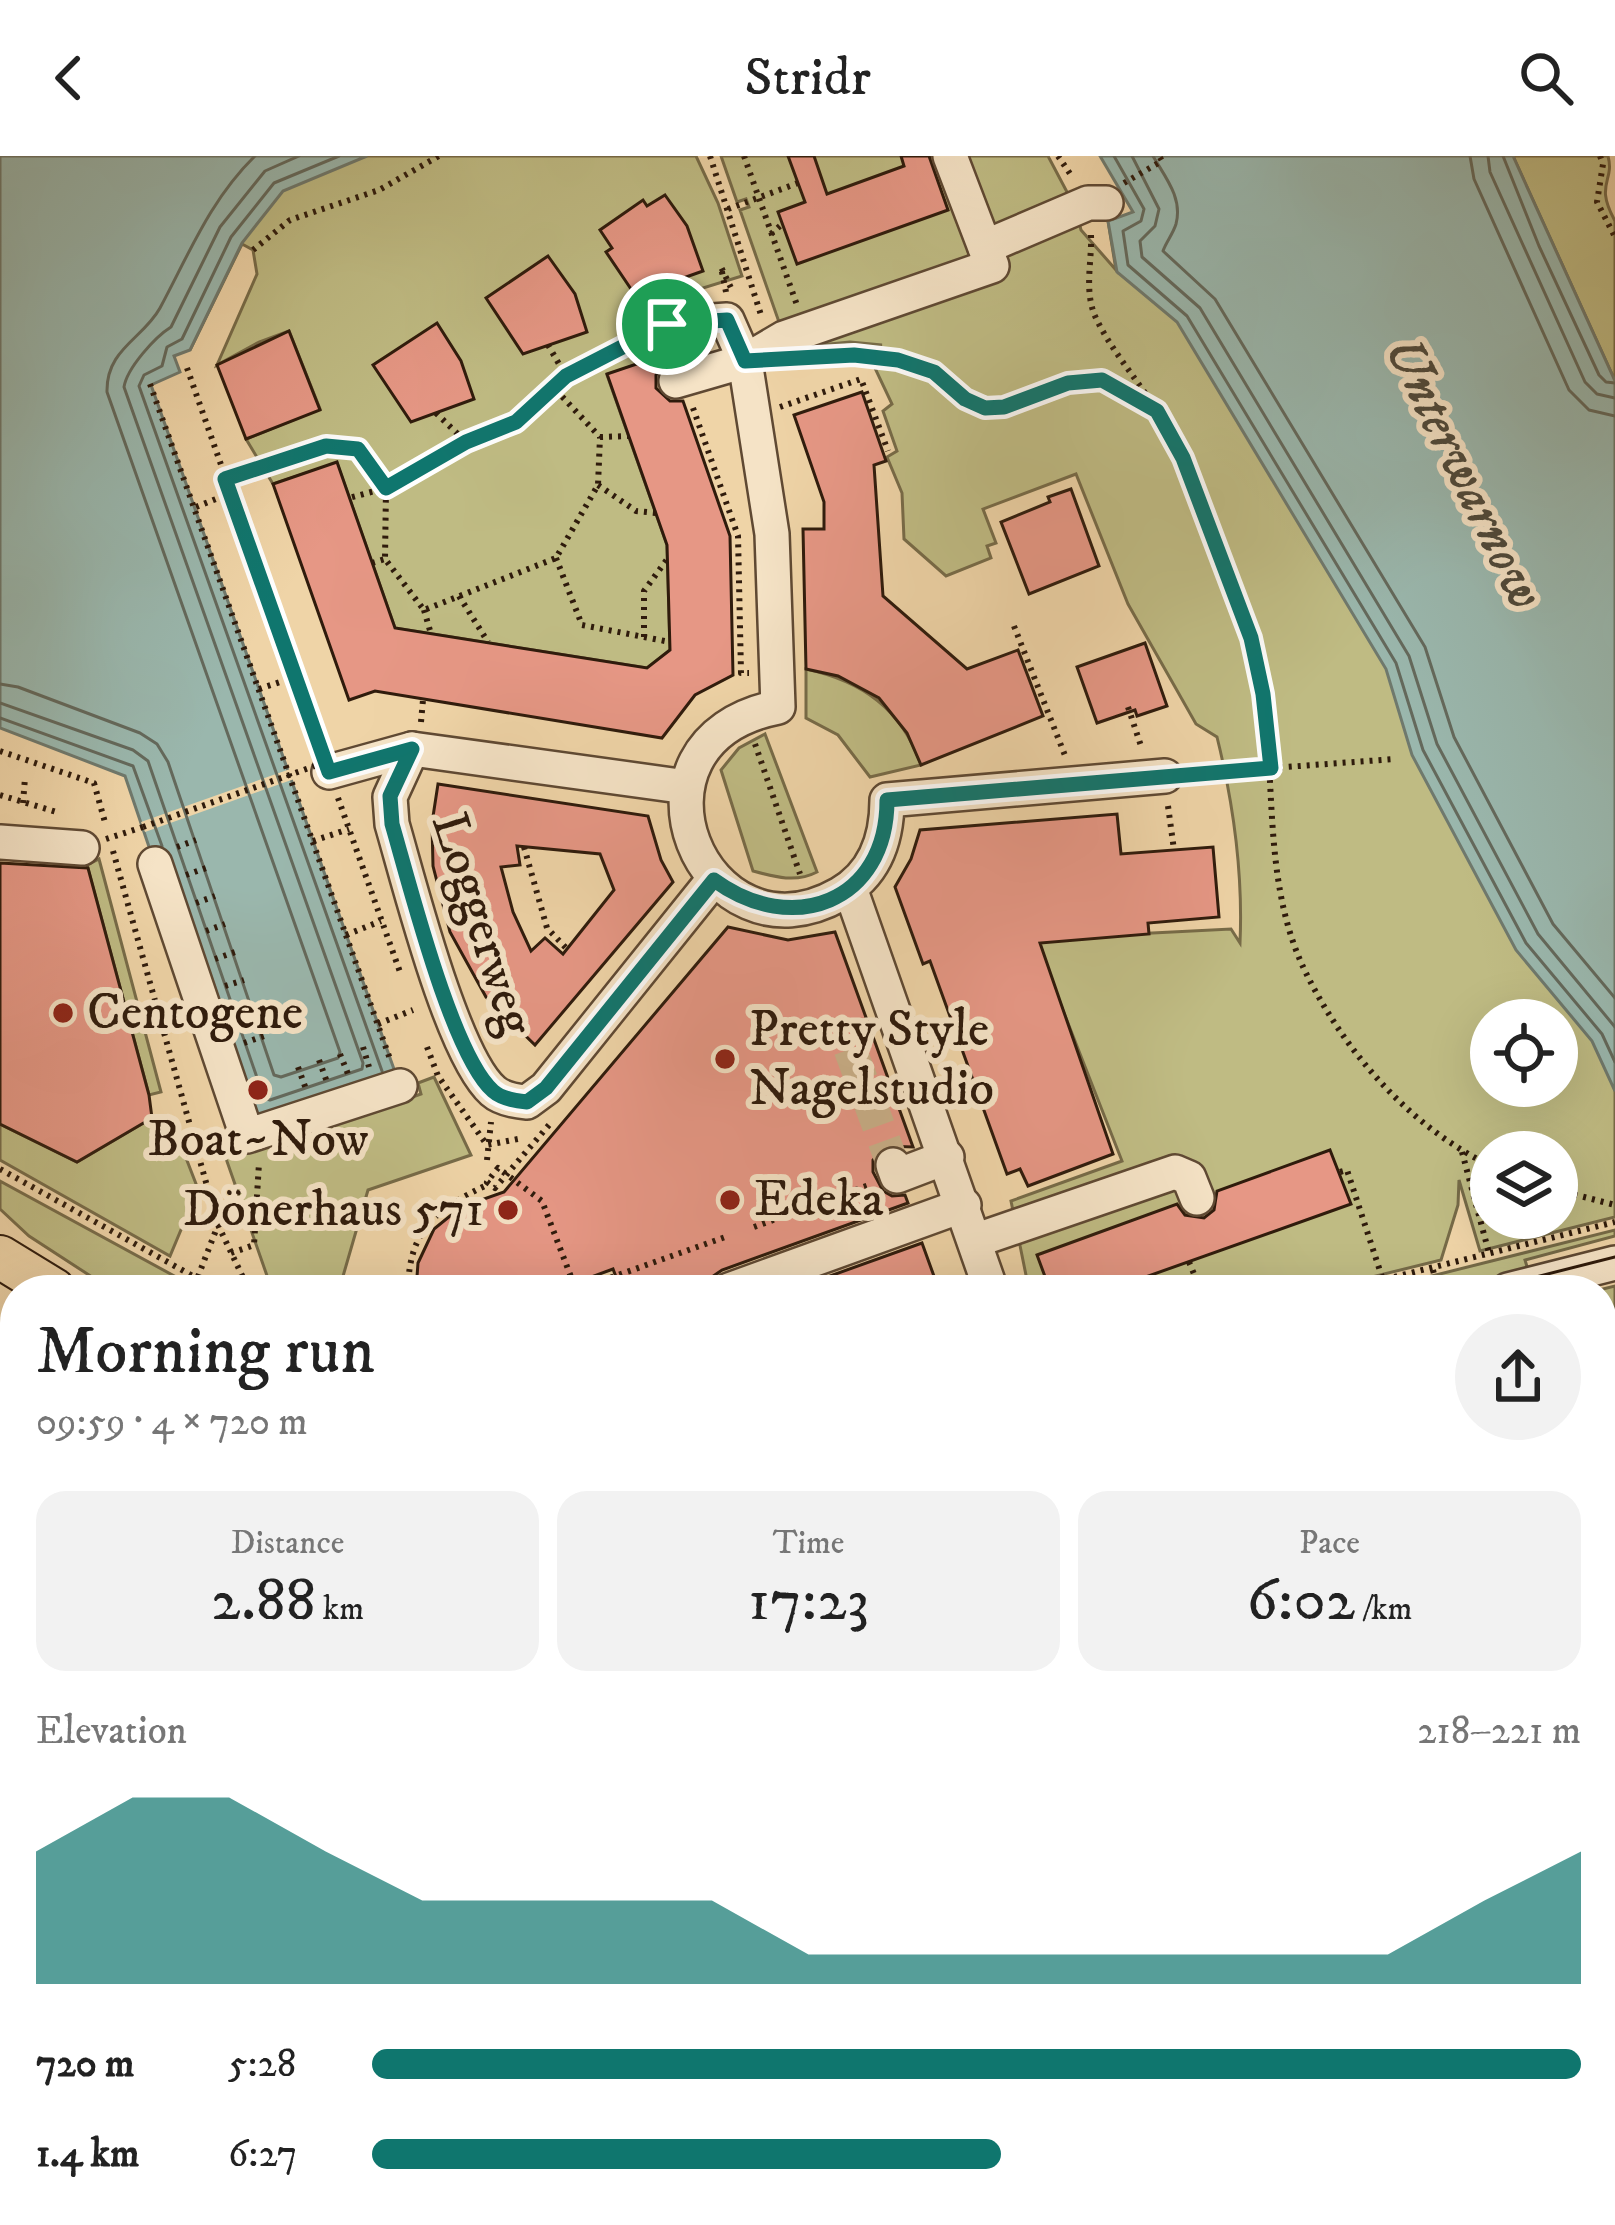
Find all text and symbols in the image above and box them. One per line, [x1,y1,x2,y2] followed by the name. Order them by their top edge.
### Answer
[36,45,102,111] icon: back
[744,45,871,112] text: Stridr
[1513,45,1579,111] icon: search
[616,273,718,375] pin
[634,291,700,357] icon: arrive
[1368,325,1558,621] water label: Unterwarnow
[416,805,548,1044] street label: Loggerweg
[87,981,303,1045] place label: Centogene
[749,998,994,1121] place label: Pretty Style Nagelstudio
[1470,999,1578,1239] map controls
[1470,999,1578,1107] button: locate
[50,1000,76,1026] marker: Centogene
[712,1046,738,1072] marker: Pretty Style Nagelstudio
[245,1077,271,1103] marker: Boat~Now
[147,1108,369,1172] place label: Boat~Now
[1470,1131,1578,1239] button: layers
[754,1168,884,1232] place label: Edeka
[183,1178,484,1242] place label: Dönerhaus 571
[717,1187,743,1213] marker: Edeka
[495,1197,521,1223] marker: Dönerhaus 571
[36,1312,375,1394] text: Morning run
[1455,1314,1581,1440] button: share
[36,1398,308,1447] text: 09:59 · 4 × 720 m
[231,1523,344,1564] text: Distance
[773,1523,844,1564] text: Time
[1299,1523,1360,1564] text: Pace
[211,1564,316,1639] text: 2.88
[748,1564,869,1639] text: 17:23
[1247,1564,1355,1639] text: 6:02
[316,1589,364,1630] text: km
[1355,1589,1412,1630] text: /km
[36,1707,187,1756] text: Elevation
[1417,1707,1581,1756] text: 218–221 m
[36,2040,134,2089] text: 720 m
[228,2040,296,2089] text: 5:28
[36,2130,139,2179] text: 1.4 km
[228,2130,297,2179] text: 6:27

